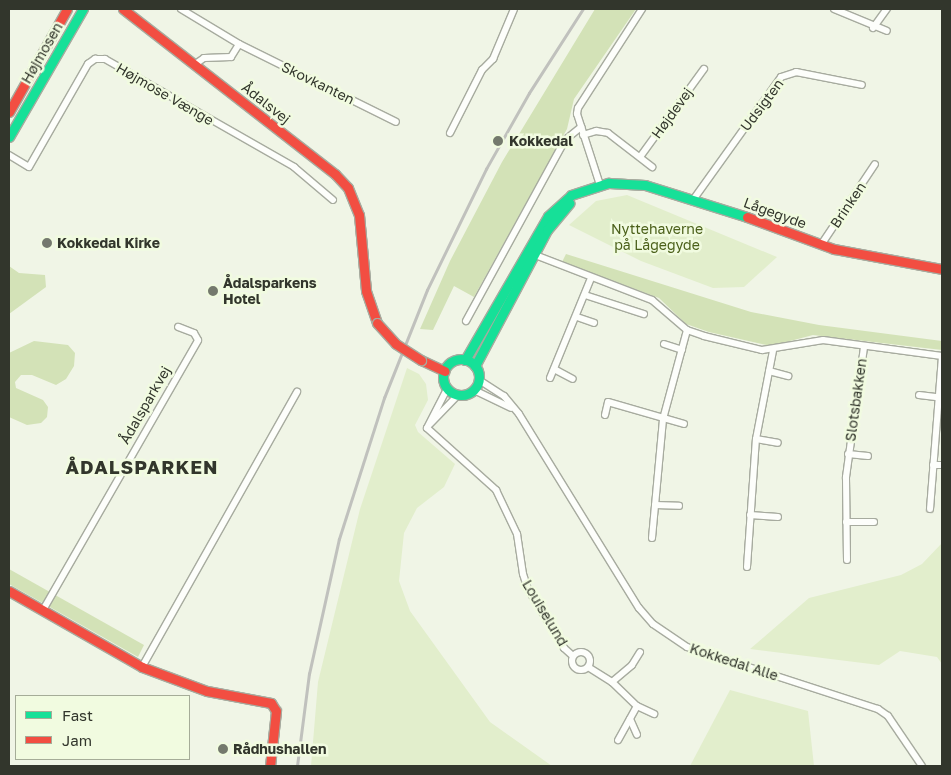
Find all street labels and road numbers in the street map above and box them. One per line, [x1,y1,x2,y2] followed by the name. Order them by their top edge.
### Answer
[18,19,66,87] street label: Højmosen
[279,58,357,108] street label: Skovkanten
[113,59,217,129] street label: Højmose Vænge
[737,76,787,134] street label: Udsigten
[238,79,294,127] street label: Ådalsvej
[648,84,696,142] street label: Højdevej
[827,179,869,231] street label: Brinken
[741,194,809,232] street label: Lågegyde
[842,357,870,443] street label: Slotsbakken
[116,363,174,447] street label: Ådalsparkvej
[519,577,571,649] street label: Louiselund
[688,640,780,684] street label: Kokkedal Alle

